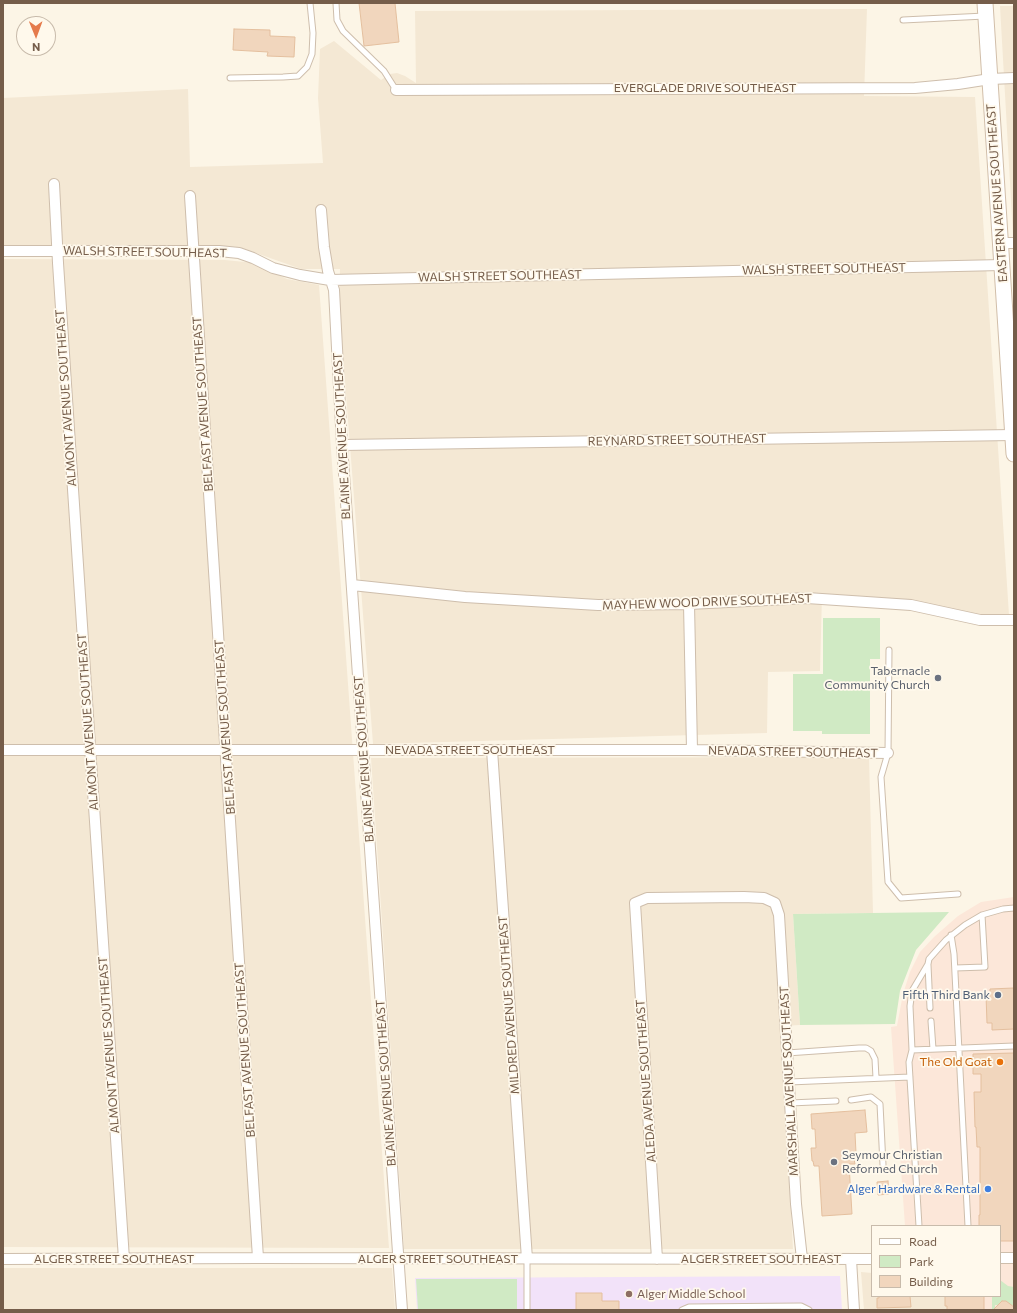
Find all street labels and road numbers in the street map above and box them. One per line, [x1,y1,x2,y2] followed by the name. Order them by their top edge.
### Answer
[614,81,796,95] street label: EVERGLADE DRIVE SOUTHEAST
[984,103,1010,283] street label: EASTERN AVENUE SOUTHEAST
[63,243,227,261] street label: WALSH STREET SOUTHEAST
[742,260,906,278] street label: WALSH STREET SOUTHEAST
[418,267,582,285] street label: WALSH STREET SOUTHEAST
[53,309,79,487] street label: ALMONT AVENUE SOUTHEAST
[190,316,216,492] street label: BELFAST AVENUE SOUTHEAST
[330,352,354,520] street label: BLAINE AVENUE SOUTHEAST
[588,431,766,449] street label: REYNARD STREET SOUTHEAST
[602,591,812,613] street label: MAYHEW WOOD DRIVE SOUTHEAST
[75,633,101,811] street label: ALMONT AVENUE SOUTHEAST
[212,639,238,815] street label: BELFAST AVENUE SOUTHEAST
[351,675,377,843] street label: BLAINE AVENUE SOUTHEAST
[385,743,555,757] street label: NEVADA STREET SOUTHEAST
[708,743,878,761] street label: NEVADA STREET SOUTHEAST
[496,915,522,1095] street label: MILDRED AVENUE SOUTHEAST
[96,956,122,1134] street label: ALMONT AVENUE SOUTHEAST
[232,962,258,1138] street label: BELFAST AVENUE SOUTHEAST
[777,986,801,1176] street label: MARSHALL AVENUE SOUTHEAST
[373,999,399,1167] street label: BLAINE AVENUE SOUTHEAST
[633,999,659,1163] street label: ALEDA AVENUE SOUTHEAST
[34,1252,194,1266] street label: ALGER STREET SOUTHEAST
[358,1252,518,1266] street label: ALGER STREET SOUTHEAST
[681,1252,841,1266] street label: ALGER STREET SOUTHEAST

